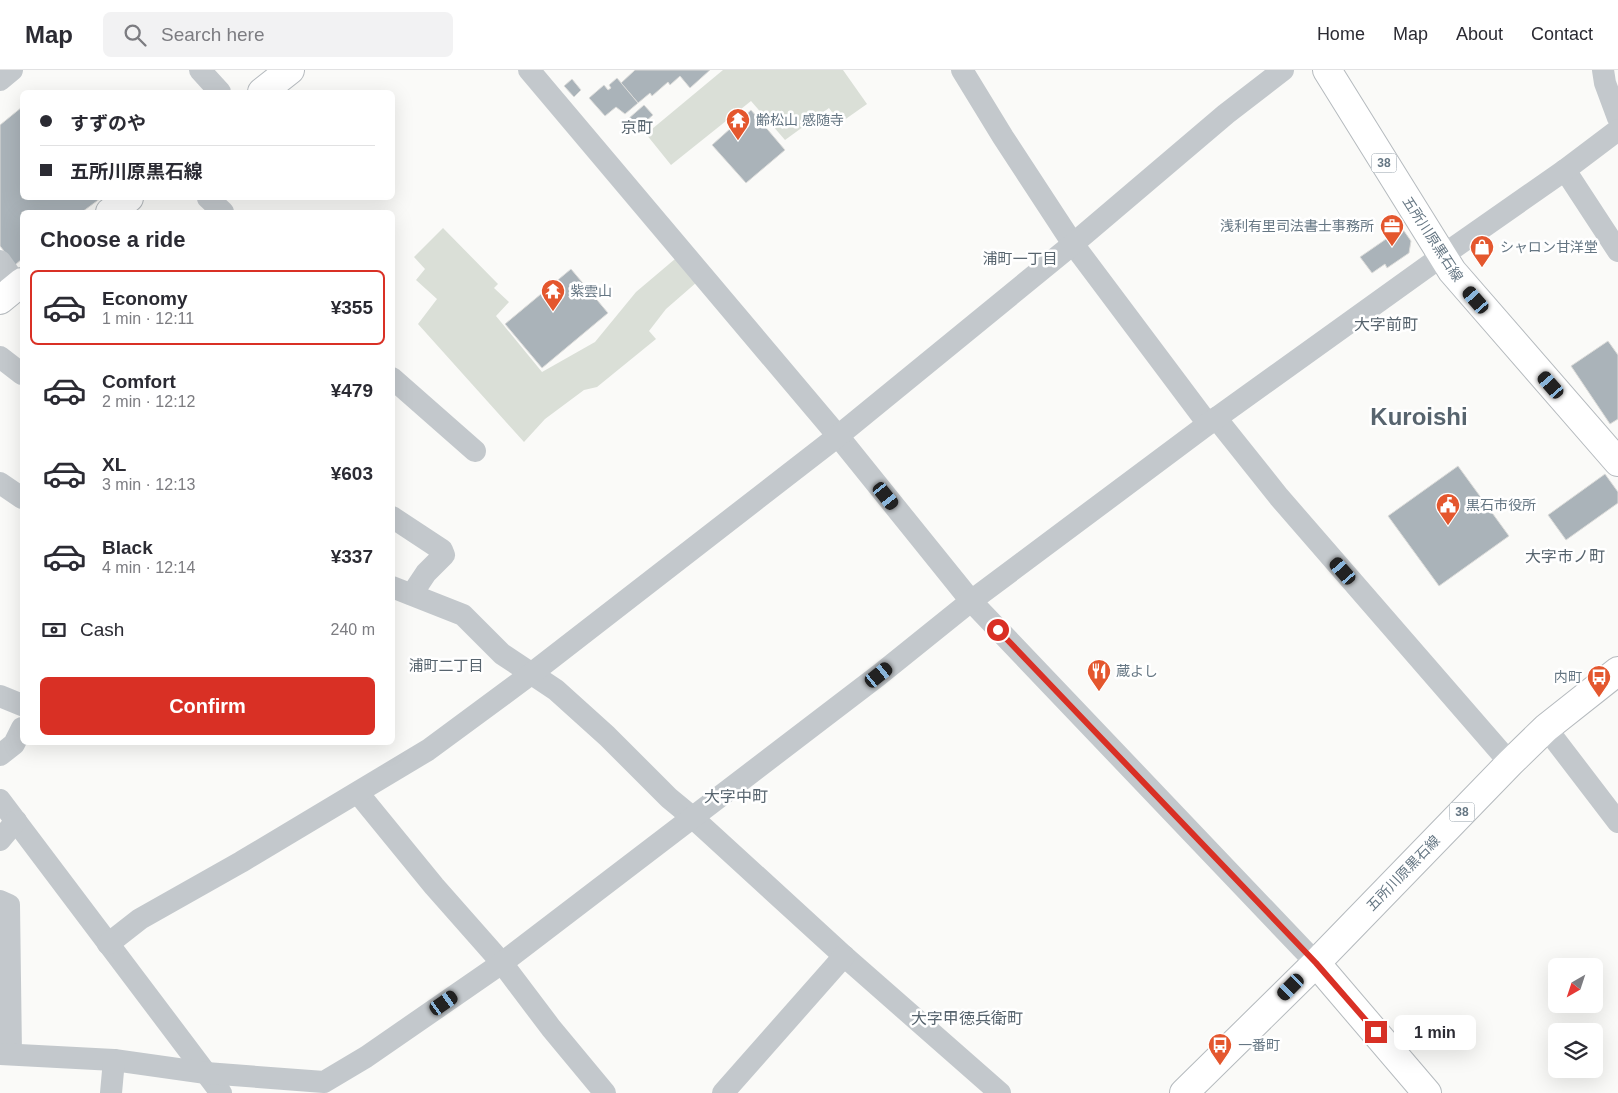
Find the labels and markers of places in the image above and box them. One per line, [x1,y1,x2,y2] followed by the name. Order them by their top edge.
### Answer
[725,107,751,141] temple icon: 齢松山 感随寺
[756,112,844,128] place label: 齢松山 感随寺
[1379,213,1405,247] office icon: 浅利有里司法書士事務所
[1220,218,1374,234] place label: 浅利有里司法書士事務所
[1469,234,1495,268] shop icon: シャロン甘洋堂
[1500,239,1598,255] place label: シャロン甘洋堂
[540,278,566,312] temple icon: 紫雲山
[570,283,612,299] place label: 紫雲山
[1435,492,1461,526] public building icon: 黒石市役所
[1466,497,1536,513] place label: 黒石市役所
[1086,658,1112,692] restaurant icon: 蔵よし
[1116,663,1158,679] place label: 蔵よし
[1586,664,1612,698] bus stop icon: 内町
[1554,669,1582,685] place label: 内町
[1207,1032,1233,1066] bus stop icon: 一番町
[1238,1037,1280,1053] place label: 一番町

